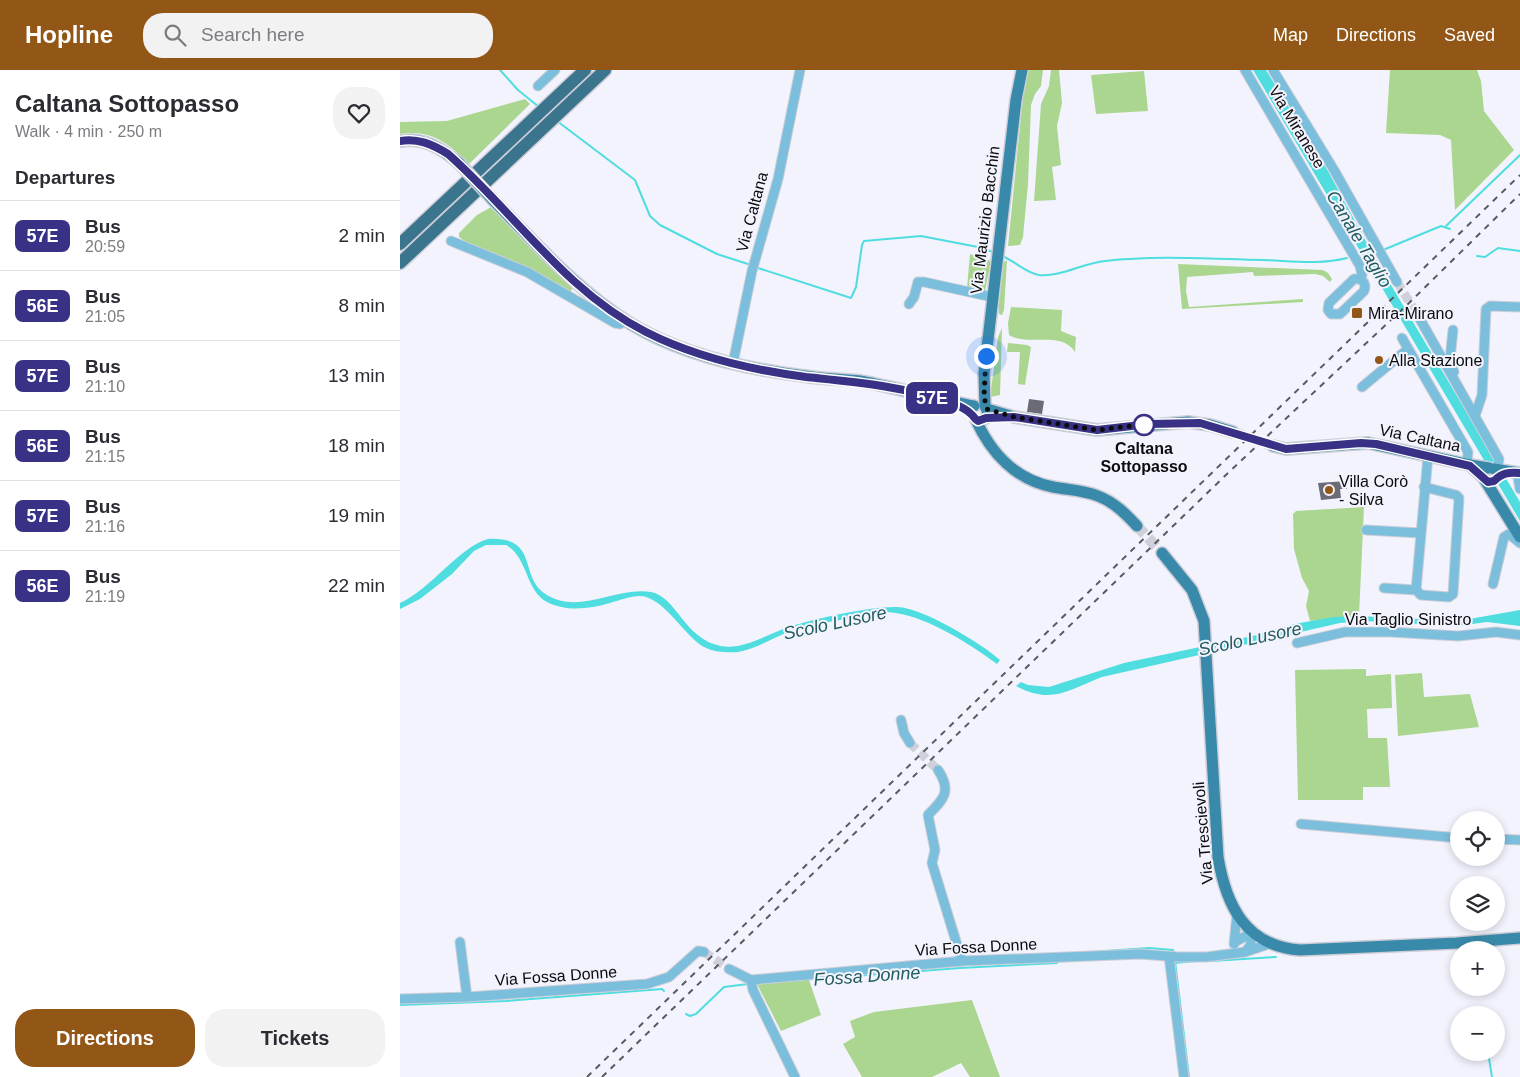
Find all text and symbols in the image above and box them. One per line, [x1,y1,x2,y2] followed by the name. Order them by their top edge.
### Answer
[143,13,493,58] search box
[25,21,113,48] text: Hopline
[161,21,189,49] icon: search
[201,24,305,45] text: Search here
[1273,25,1308,45] text: Map
[1336,25,1416,45] text: Directions
[1444,25,1495,45] text: Saved
[1266,83,1328,171] street label: Via Miranese
[333,87,385,139] button: heart
[15,90,239,117] text: Caltana Sottopasso
[15,123,162,140] text: Walk · 4 min · 250 m
[967,145,1003,295] street label: Via Maurizio Bacchin
[15,167,115,188] text: Departures
[733,170,771,254] street label: Via Caltana
[1322,187,1396,291] water label: Canale Taglio
[85,216,121,237] text: Bus
[339,225,385,246] text: 2 min
[26,226,59,246] text: 57E
[85,238,125,255] text: 20:59
[85,286,121,307] text: Bus
[339,295,385,316] text: 8 min
[26,296,59,316] text: 56E
[1368,305,1453,322] place label: Mira-Mirano
[1350,306,1364,320] marker: Mira-Mirano
[85,308,125,325] text: 21:05
[974,344,999,369] your location
[1389,352,1482,369] place label: Alla Stazione
[1373,354,1385,366] marker: Alla Stazione
[85,356,121,377] text: Bus
[328,365,385,386] text: 13 min
[26,366,59,386] text: 57E
[85,378,125,395] text: 21:10
[903,382,961,414] line badge: 57E
[916,388,948,408] text: 57E
[1133,414,1155,436] marker: Caltana Sottopasso
[1378,421,1462,455] street label: Via Caltana
[85,426,121,447] text: Bus
[328,435,385,456] text: 18 min
[26,436,59,456] text: 56E
[1100,440,1188,475] place label: Caltana Sottopasso
[85,448,125,465] text: 21:15
[1339,473,1408,508] place label: Villa Corò - Silva
[1323,484,1335,496] marker: Villa Corò - Silva
[85,496,121,517] text: Bus
[328,505,385,526] text: 19 min
[26,506,59,526] text: 57E
[85,518,125,535] text: 21:16
[85,566,121,587] text: Bus
[328,575,385,596] text: 22 min
[26,576,59,596] text: 56E
[85,588,125,605] text: 21:19
[782,602,888,644] water label: Scolo Lusore
[1345,611,1471,628] street label: Via Taglio Sinistro
[1197,618,1303,660] water label: Scolo Lusore
[1190,781,1216,885] street label: Via Trescievoli
[1450,811,1505,1061] map controls
[1450,811,1505,866] button: locate
[1450,876,1505,931] button: layers
[914,935,1038,959] street label: Via Fossa Donne
[1450,941,1505,996] button: +
[813,962,921,990] water label: Fossa Donne
[494,963,618,989] street label: Via Fossa Donne
[1450,1006,1505,1061] button: −
[15,1009,195,1067] button: Directions
[205,1009,385,1067] button: Tickets

